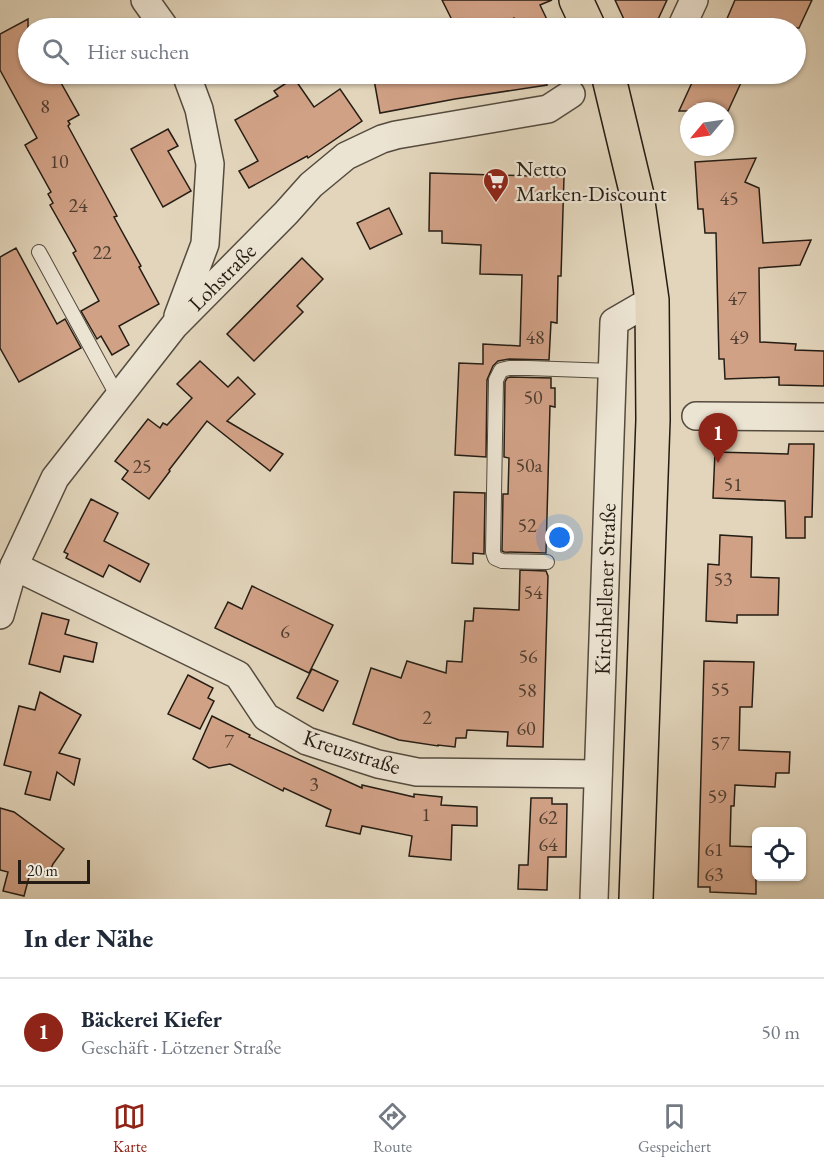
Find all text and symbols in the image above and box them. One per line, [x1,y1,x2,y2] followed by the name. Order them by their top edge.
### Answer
[18,18,806,84] search box
[39,35,72,68] icon: search
[87,37,190,66] text: Hier suchen
[40,93,50,119] house number: 8
[680,102,734,156] north arrow
[49,148,69,174] house number: 10
[516,154,667,208] place label: Netto Marken-Discount
[481,166,511,204] supermarket icon: Netto Marken-Discount
[719,185,739,211] house number: 45
[68,192,88,218] house number: 24
[182,237,262,317] street label: Lohstraße
[92,239,112,265] house number: 22
[727,285,747,311] house number: 47
[525,324,545,350] house number: 48
[729,324,749,350] house number: 49
[523,384,543,410] house number: 50
[698,414,738,463] pin: 1
[515,452,543,478] house number: 50a
[132,453,152,479] house number: 25
[723,471,743,497] house number: 51
[588,502,623,675] street label: Kirchhellener Straße
[517,512,537,538] house number: 52
[545,523,574,552] your location
[713,566,733,592] house number: 53
[523,579,543,605] house number: 54
[280,618,290,644] house number: 6
[518,643,538,669] house number: 56
[710,676,730,702] house number: 55
[517,677,537,703] house number: 58
[422,704,432,730] house number: 2
[516,715,536,741] house number: 60
[300,723,405,781] street label: Kreuzstraße
[224,728,234,754] house number: 7
[710,730,730,756] house number: 57
[309,771,319,797] house number: 3
[707,783,727,809] house number: 59
[421,801,431,827] house number: 1
[538,804,558,830] house number: 62
[752,827,806,881] map controls
[752,827,806,881] button: locate
[538,831,558,857] house number: 64
[704,836,724,862] house number: 61
[18,857,90,884] scale bar
[27,860,58,881] text: 20 m
[704,861,724,887] house number: 63
[24,921,153,955] text: In der Nähe
[81,1005,222,1034] text: Bäckerei Kiefer
[38,1019,49,1045] text: 1
[761,1019,800,1045] text: 50 m
[81,1034,281,1060] text: Geschäft · Lötzener Straße
[113,1100,147,1157] tab: Karte
[373,1100,412,1157] tab: Route
[638,1100,711,1157] tab: Gespeichert

